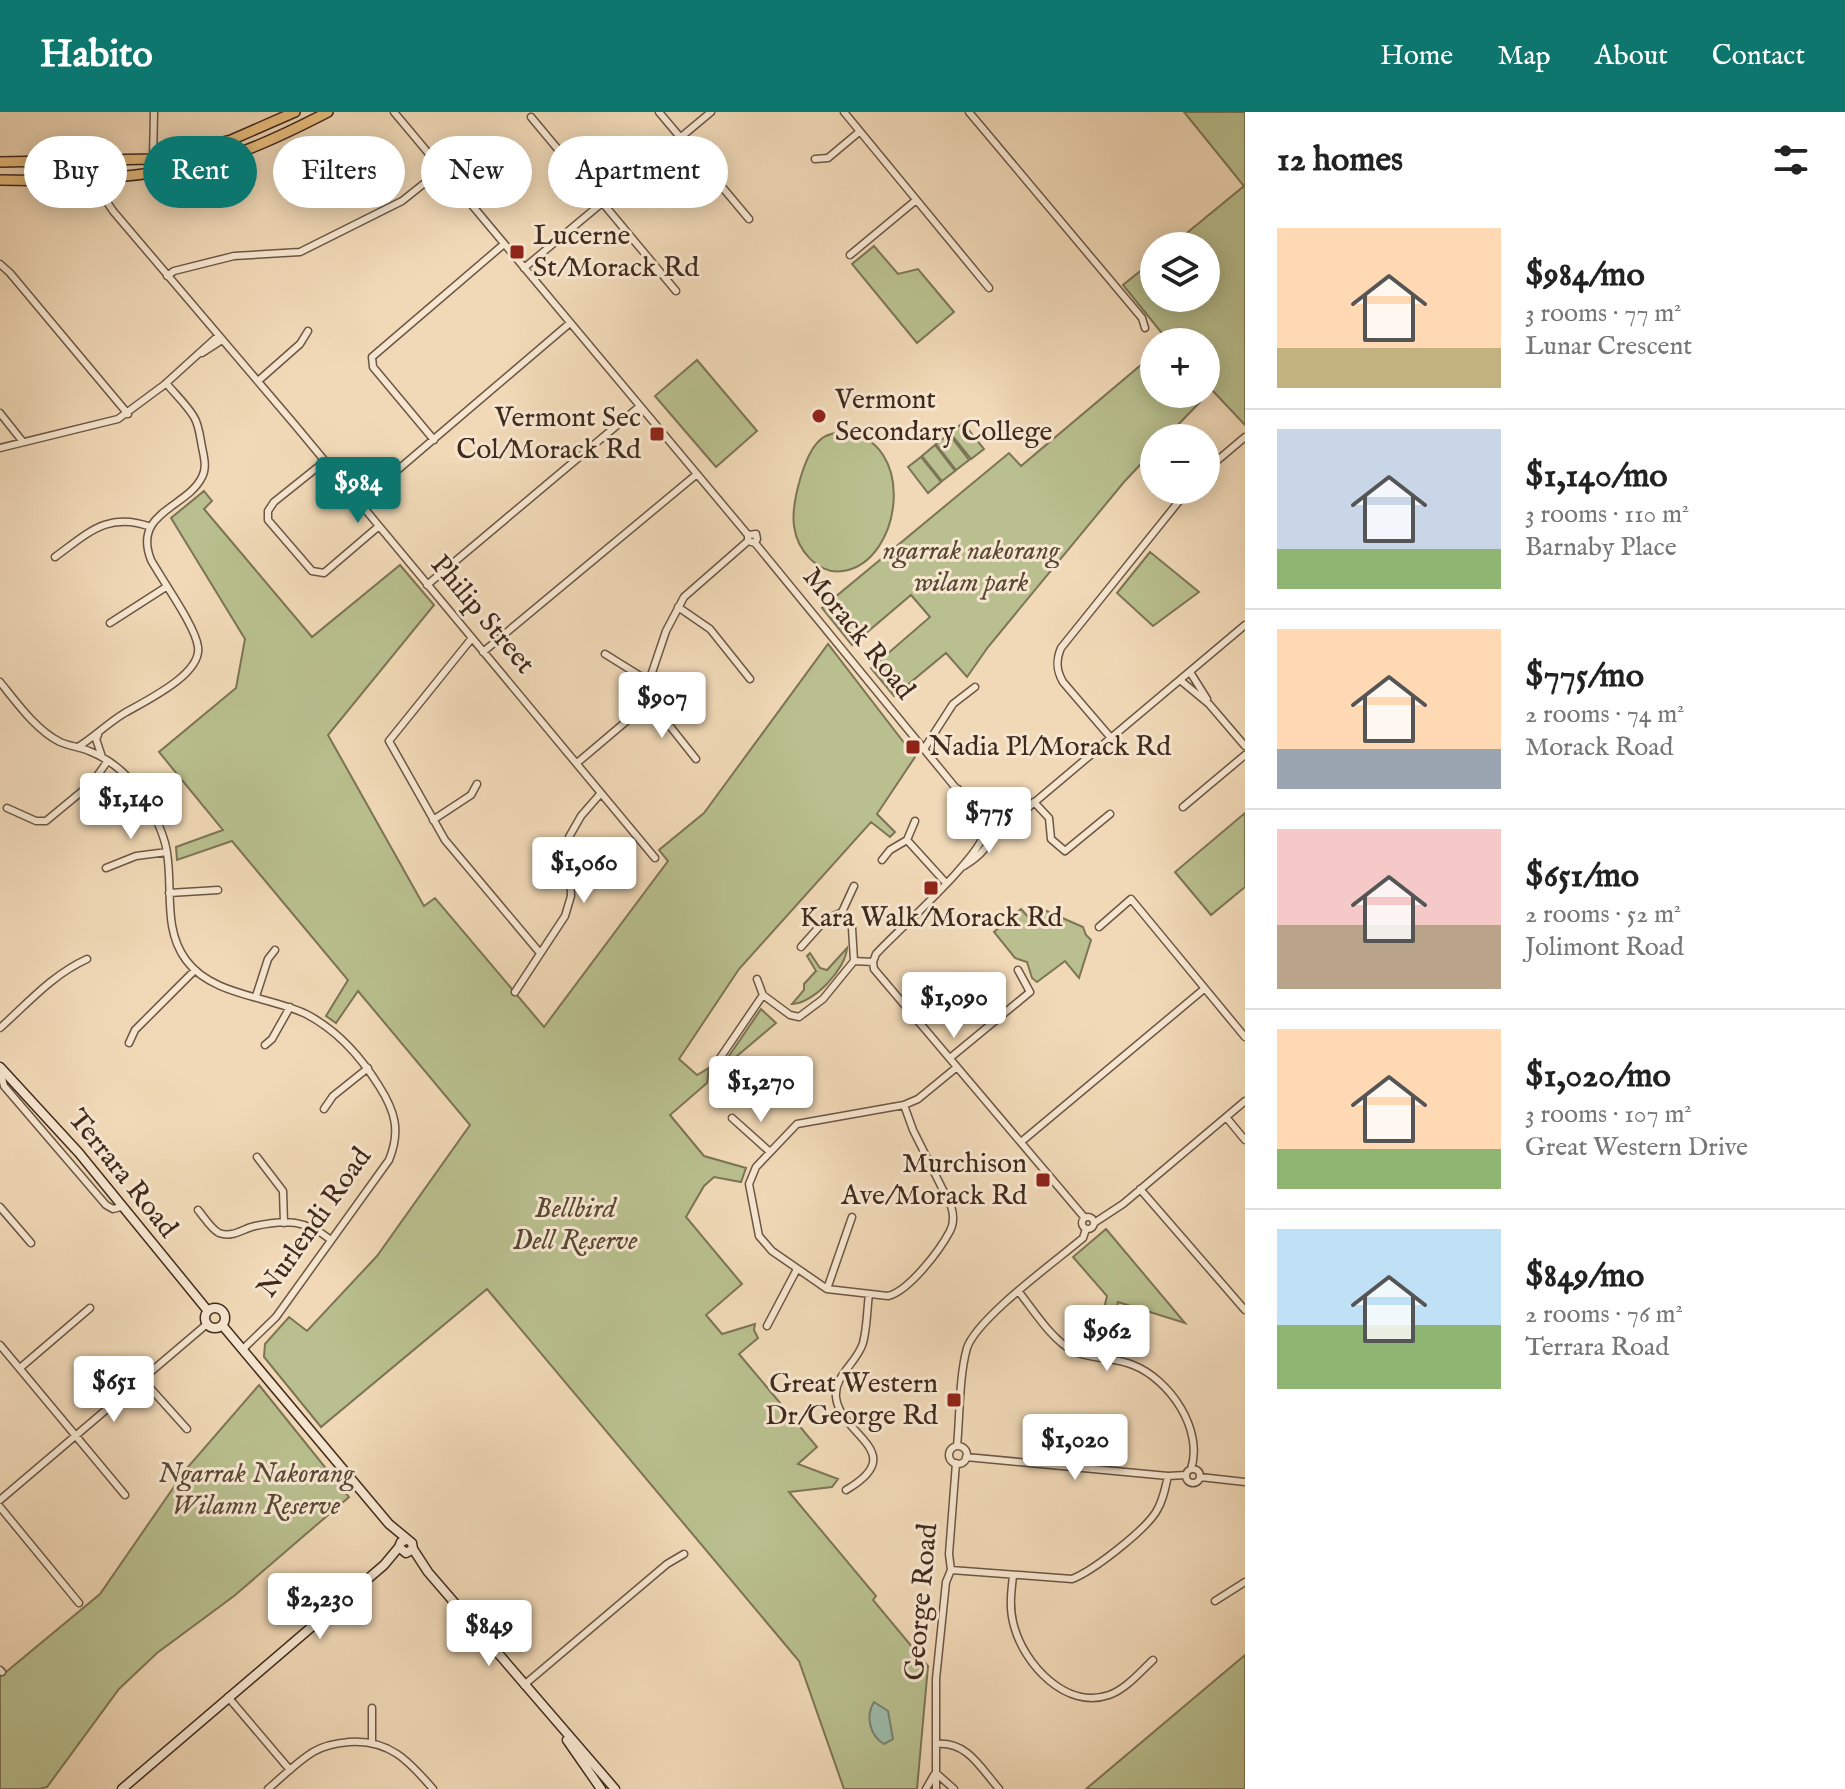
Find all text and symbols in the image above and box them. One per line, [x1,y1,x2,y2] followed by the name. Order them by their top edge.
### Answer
[40,32,153,80] text: Habito
[1380,39,1453,74] text: Home
[1497,39,1551,74] text: Map
[1595,39,1668,74] text: About
[1712,39,1805,74] text: Contact
[24,136,127,208] chip: Buy
[143,136,257,208] chip: Rent
[273,136,405,208] chip: Filters
[421,136,532,208] chip: New
[548,136,728,208] chip: Apartment
[1769,138,1813,182] icon: filters
[1277,139,1403,182] text: 12 homes
[533,219,699,286] place label: Lucerne St/Morack Rd
[1140,232,1220,504] map controls
[1140,232,1220,312] button: layers
[508,243,526,261] marker: Lucerne St/Morack Rd
[1525,254,1645,297] text: $984/mo
[1341,260,1437,356] icon: home
[1525,297,1682,330] text: 3 rooms · 77 m²
[1140,328,1220,408] button: +
[1525,330,1692,363] text: Lunar Crescent
[834,383,1053,450] place label: Vermont Secondary College
[456,401,641,468] place label: Vermont Sec Col/Morack Rd
[810,407,828,425] marker: Vermont Secondary College
[1140,424,1220,504] button: −
[648,425,666,443] marker: Vermont Sec Col/Morack Rd
[1525,455,1668,498] text: $1,140/mo
[311,457,405,525] pin: $984
[1341,461,1437,557] icon: home
[334,466,382,499] text: $984
[1525,498,1689,531] text: 3 rooms · 110 m²
[1525,531,1677,564] text: Barnaby Place
[883,534,1061,601] park label: ngarrak nakorang wilam park
[422,548,542,682] street label: Philip Street
[794,561,922,707] street label: Morack Road
[1525,655,1644,698] text: $775/mo
[1341,661,1437,757] icon: home
[615,672,709,740] pin: $907
[637,681,687,714] text: $907
[1525,698,1685,731] text: 2 rooms · 74 m²
[929,730,1171,765] place label: Nadia Pl/Morack Rd
[1525,731,1673,764] text: Morack Road
[904,738,922,756] marker: Nadia Pl/Morack Rd
[66,773,196,841] pin: $1,140
[98,782,164,815] text: $1,140
[942,787,1036,855] pin: $775
[965,796,1013,829] text: $775
[519,837,649,905] pin: $1,060
[550,846,618,879] text: $1,060
[1525,855,1639,898] text: $651/mo
[1341,861,1437,957] icon: home
[922,879,940,897] marker: Kara Walk/Morack Rd
[1525,898,1681,931] text: 2 rooms · 52 m²
[800,901,1062,936] place label: Kara Walk/Morack Rd
[1525,931,1684,964] text: Jolimont Road
[889,972,1019,1040] pin: $1,090
[920,981,988,1014] text: $1,090
[1525,1055,1671,1098] text: $1,020/mo
[696,1056,826,1124] pin: $1,270
[1341,1061,1437,1157] icon: home
[727,1065,795,1098] text: $1,270
[1525,1098,1692,1131] text: 3 rooms · 107 m²
[60,1103,184,1245] street label: Terrara Road
[1525,1131,1748,1164] text: Great Western Drive
[250,1141,380,1305] street label: Nurlendi Road
[840,1147,1027,1214] place label: Murchison Ave/Morack Rd
[1034,1171,1052,1189] marker: Murchison Ave/Morack Rd
[512,1192,638,1259] park label: Bellbird Dell Reserve
[1525,1255,1644,1298] text: $849/mo
[1341,1261,1437,1357] icon: home
[1525,1298,1683,1331] text: 2 rooms · 76 m²
[1060,1305,1154,1373] pin: $962
[1083,1314,1131,1347] text: $962
[1525,1331,1669,1364] text: Terrara Road
[67,1356,161,1424] pin: $651
[92,1365,136,1398] text: $651
[765,1367,938,1434] place label: Great Western Dr/George Rd
[945,1391,963,1409] marker: Great Western Dr/George Rd
[1010,1414,1140,1482] pin: $1,020
[1041,1423,1109,1456] text: $1,020
[158,1457,355,1524] park label: Ngarrak Nakorang Wilamn Reserve
[898,1522,946,1682] street label: George Road
[255,1573,385,1641] pin: $2,230
[286,1582,354,1615] text: $2,230
[442,1600,536,1668] pin: $849
[465,1609,513,1642] text: $849

